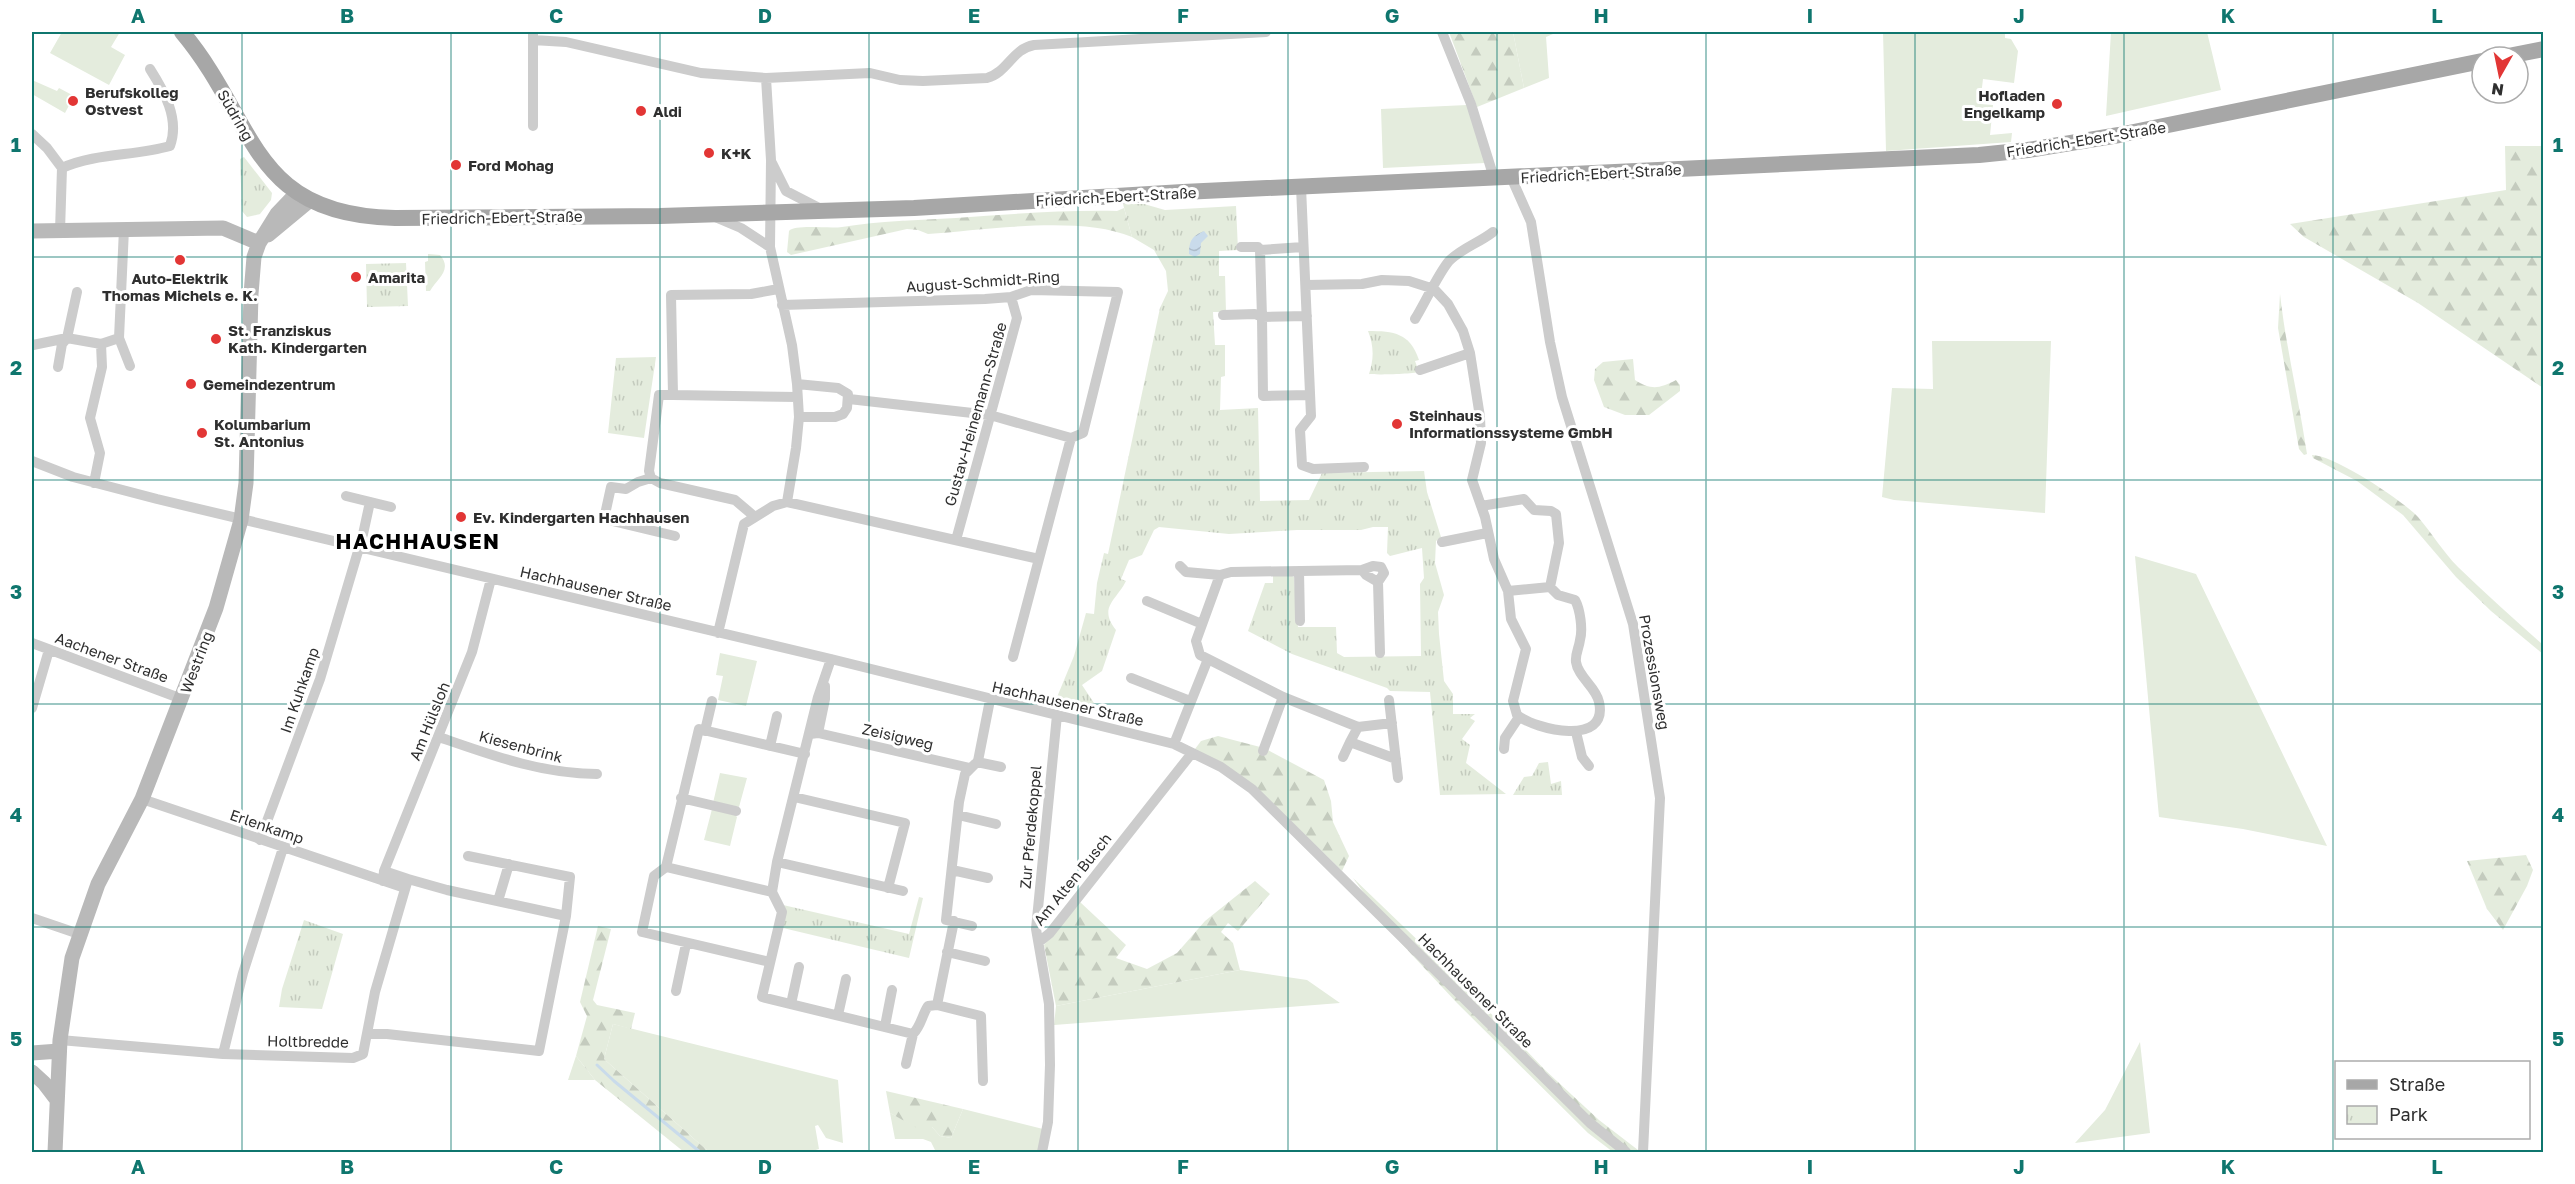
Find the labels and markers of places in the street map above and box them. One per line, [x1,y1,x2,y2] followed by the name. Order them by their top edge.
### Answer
[85,83,178,118] place label: Berufskolleg Ostvest
[1964,86,2045,121] place label: Hofladen Engelkamp
[66,94,80,108] marker: Berufskolleg Ostvest
[2050,97,2064,111] marker: Hofladen Engelkamp
[653,102,682,120] place label: Aldi
[634,104,648,118] marker: Aldi
[721,144,752,162] place label: K+K
[702,146,716,160] marker: K+K
[468,156,554,174] place label: Ford Mohag
[449,158,463,172] marker: Ford Mohag
[173,253,187,267] marker: Auto-Elektrik Thomas Michels e. K.
[368,268,425,286] place label: Amarita
[102,269,258,304] place label: Auto-Elektrik Thomas Michels e. K.
[349,270,363,284] marker: Amarita
[228,321,367,356] place label: St. Franziskus Kath. Kindergarten
[209,332,223,346] marker: St. Franziskus Kath. Kindergarten
[203,375,335,393] place label: Gemeindezentrum
[184,377,198,391] marker: Gemeindezentrum
[1409,406,1613,441] place label: Steinhaus Informationssysteme GmbH
[214,415,311,450] place label: Kolumbarium St. Antonius
[1390,417,1404,431] marker: Steinhaus Informationssysteme GmbH
[195,426,209,440] marker: Kolumbarium St. Antonius
[473,508,689,526] place label: Ev. Kindergarten Hachhausen
[454,510,468,524] marker: Ev. Kindergarten Hachhausen

